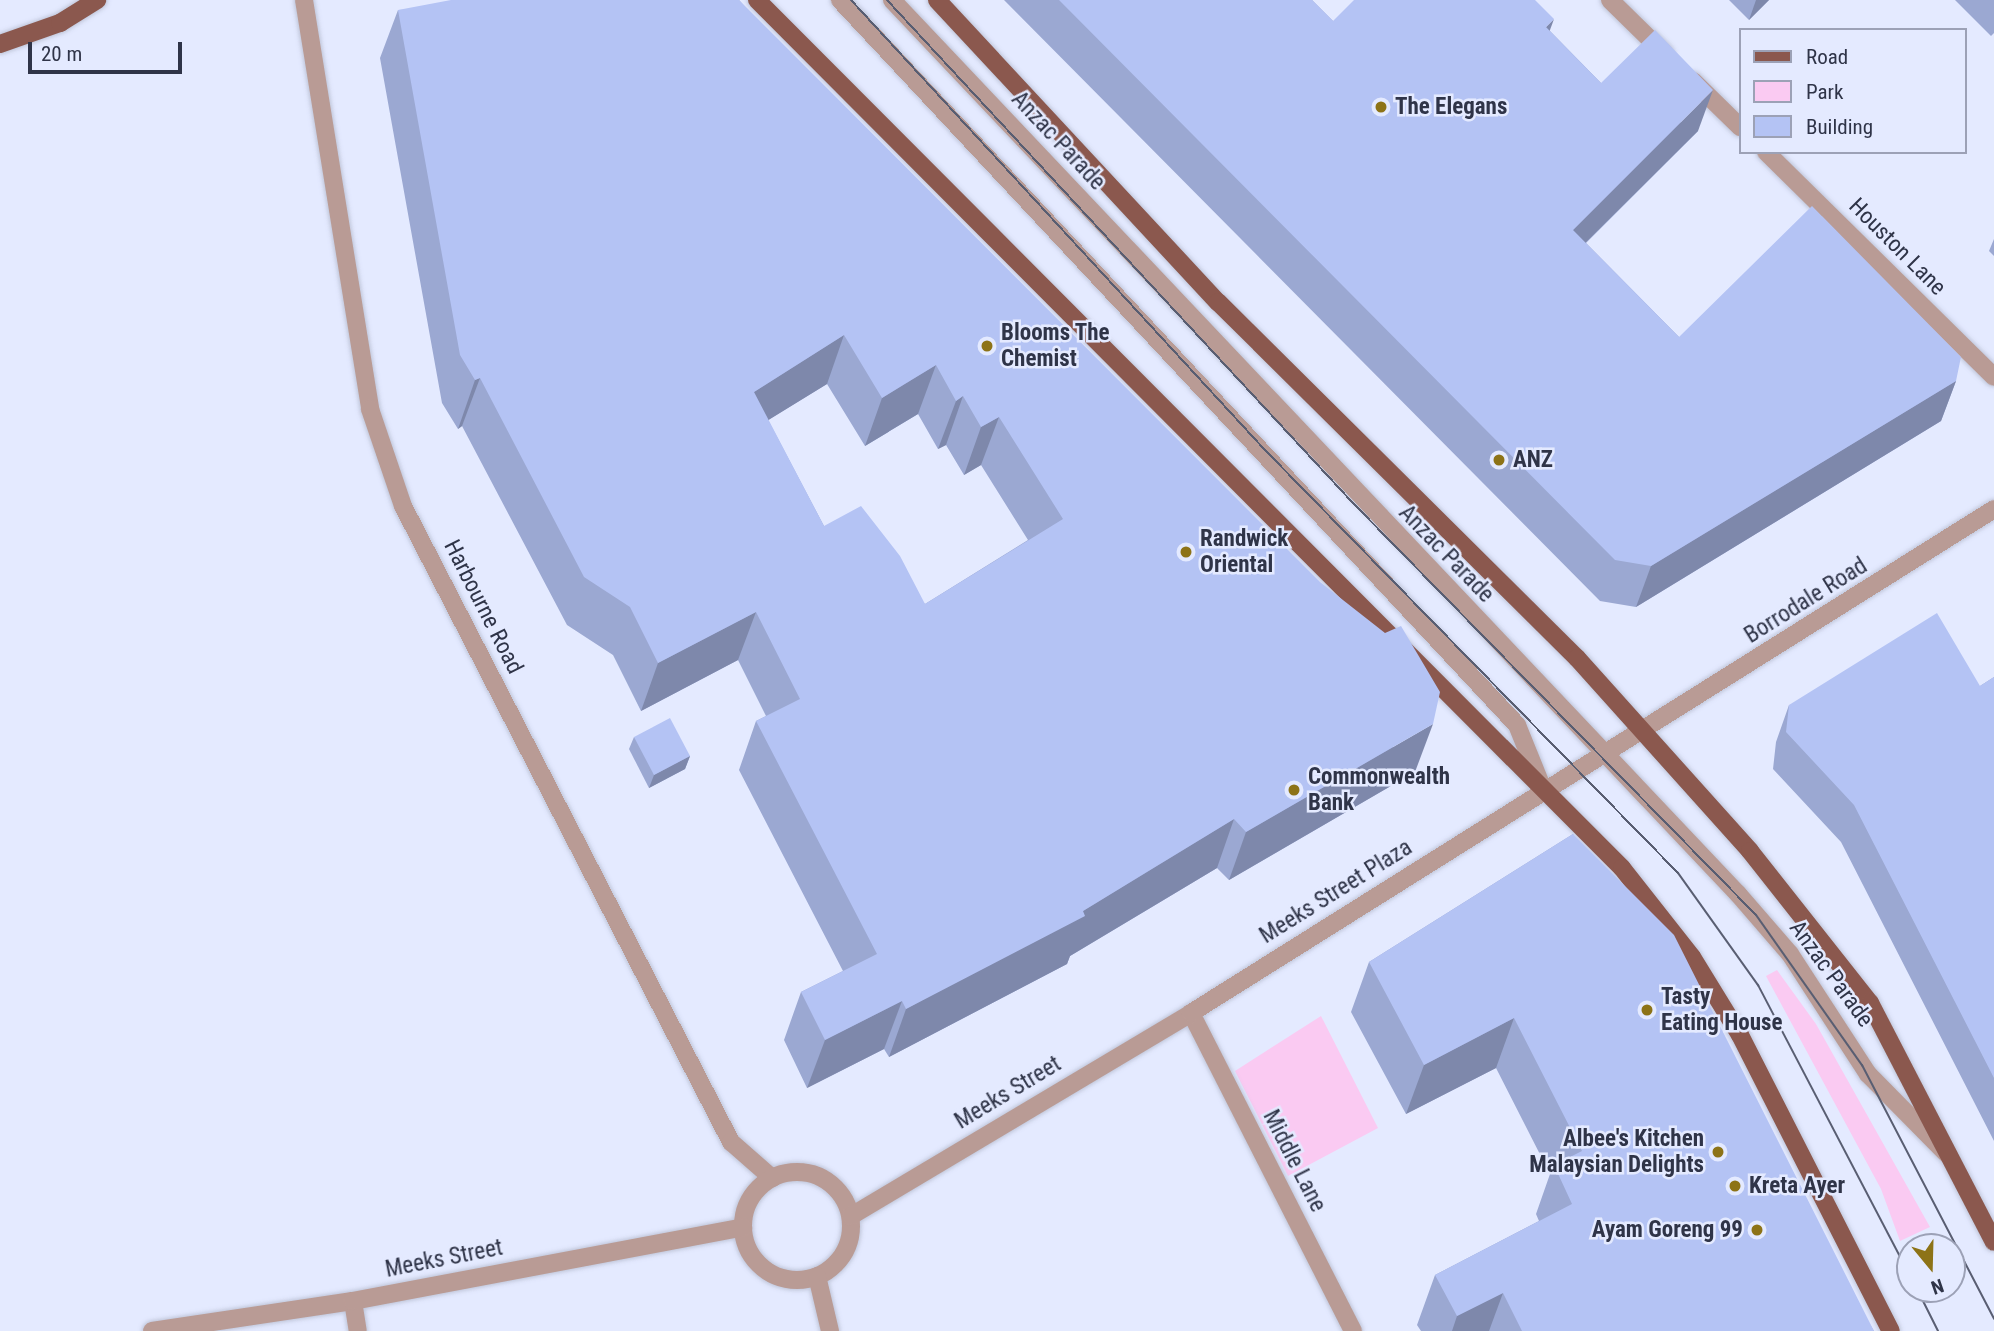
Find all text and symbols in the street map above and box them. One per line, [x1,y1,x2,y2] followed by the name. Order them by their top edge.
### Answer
[32,28,186,72] scale bar
[1738,28,1966,154] legend
[41,42,82,66] text: 20 m
[1806,45,1848,69] text: Road
[1806,80,1843,104] text: Park
[1005,86,1111,196] street label: Anzac Parade
[1395,93,1507,121] place label: The Elegans
[1373,99,1389,115] marker: The Elegans
[1806,115,1873,139] text: Building
[1843,193,1951,301] street label: Houston Lane
[1001,319,1110,373] place label: Blooms The Chemist
[979,338,995,354] marker: Blooms The Chemist
[1513,446,1553,474] place label: ANZ
[1491,452,1507,468] marker: ANZ
[1393,500,1499,608] street label: Anzac Parade
[1200,525,1288,579] place label: Randwick Oriental
[437,535,529,679] street label: Harbourne Road
[1178,544,1194,560] marker: Randwick Oriental
[1740,552,1872,650] street label: Borrodale Road
[1308,763,1450,817] place label: Commonwealth Bank
[1286,782,1302,798] marker: Commonwealth Bank
[1255,834,1417,950] street label: Meeks Street Plaza
[1783,915,1879,1033] street label: Anzac Parade
[1661,983,1782,1037] place label: Tasty Eating House
[1639,1002,1655,1018] marker: Tasty Eating House
[950,1051,1066,1135] street label: Meeks Street
[1257,1105,1331,1217] street label: Middle Lane
[1529,1125,1704,1179] place label: Albee's Kitchen Malaysian Delights
[1710,1144,1726,1160] marker: Albee's Kitchen Malaysian Delights
[1749,1172,1845,1200] place label: Kreta Ayer
[1727,1178,1743,1194] marker: Kreta Ayer
[1592,1216,1743,1244] place label: Ayam Goreng 99
[1749,1222,1765,1238] marker: Ayam Goreng 99
[1896,1233,1966,1303] north arrow
[383,1234,505,1284] street label: Meeks Street
[1928,1274,1947,1299] text: N

